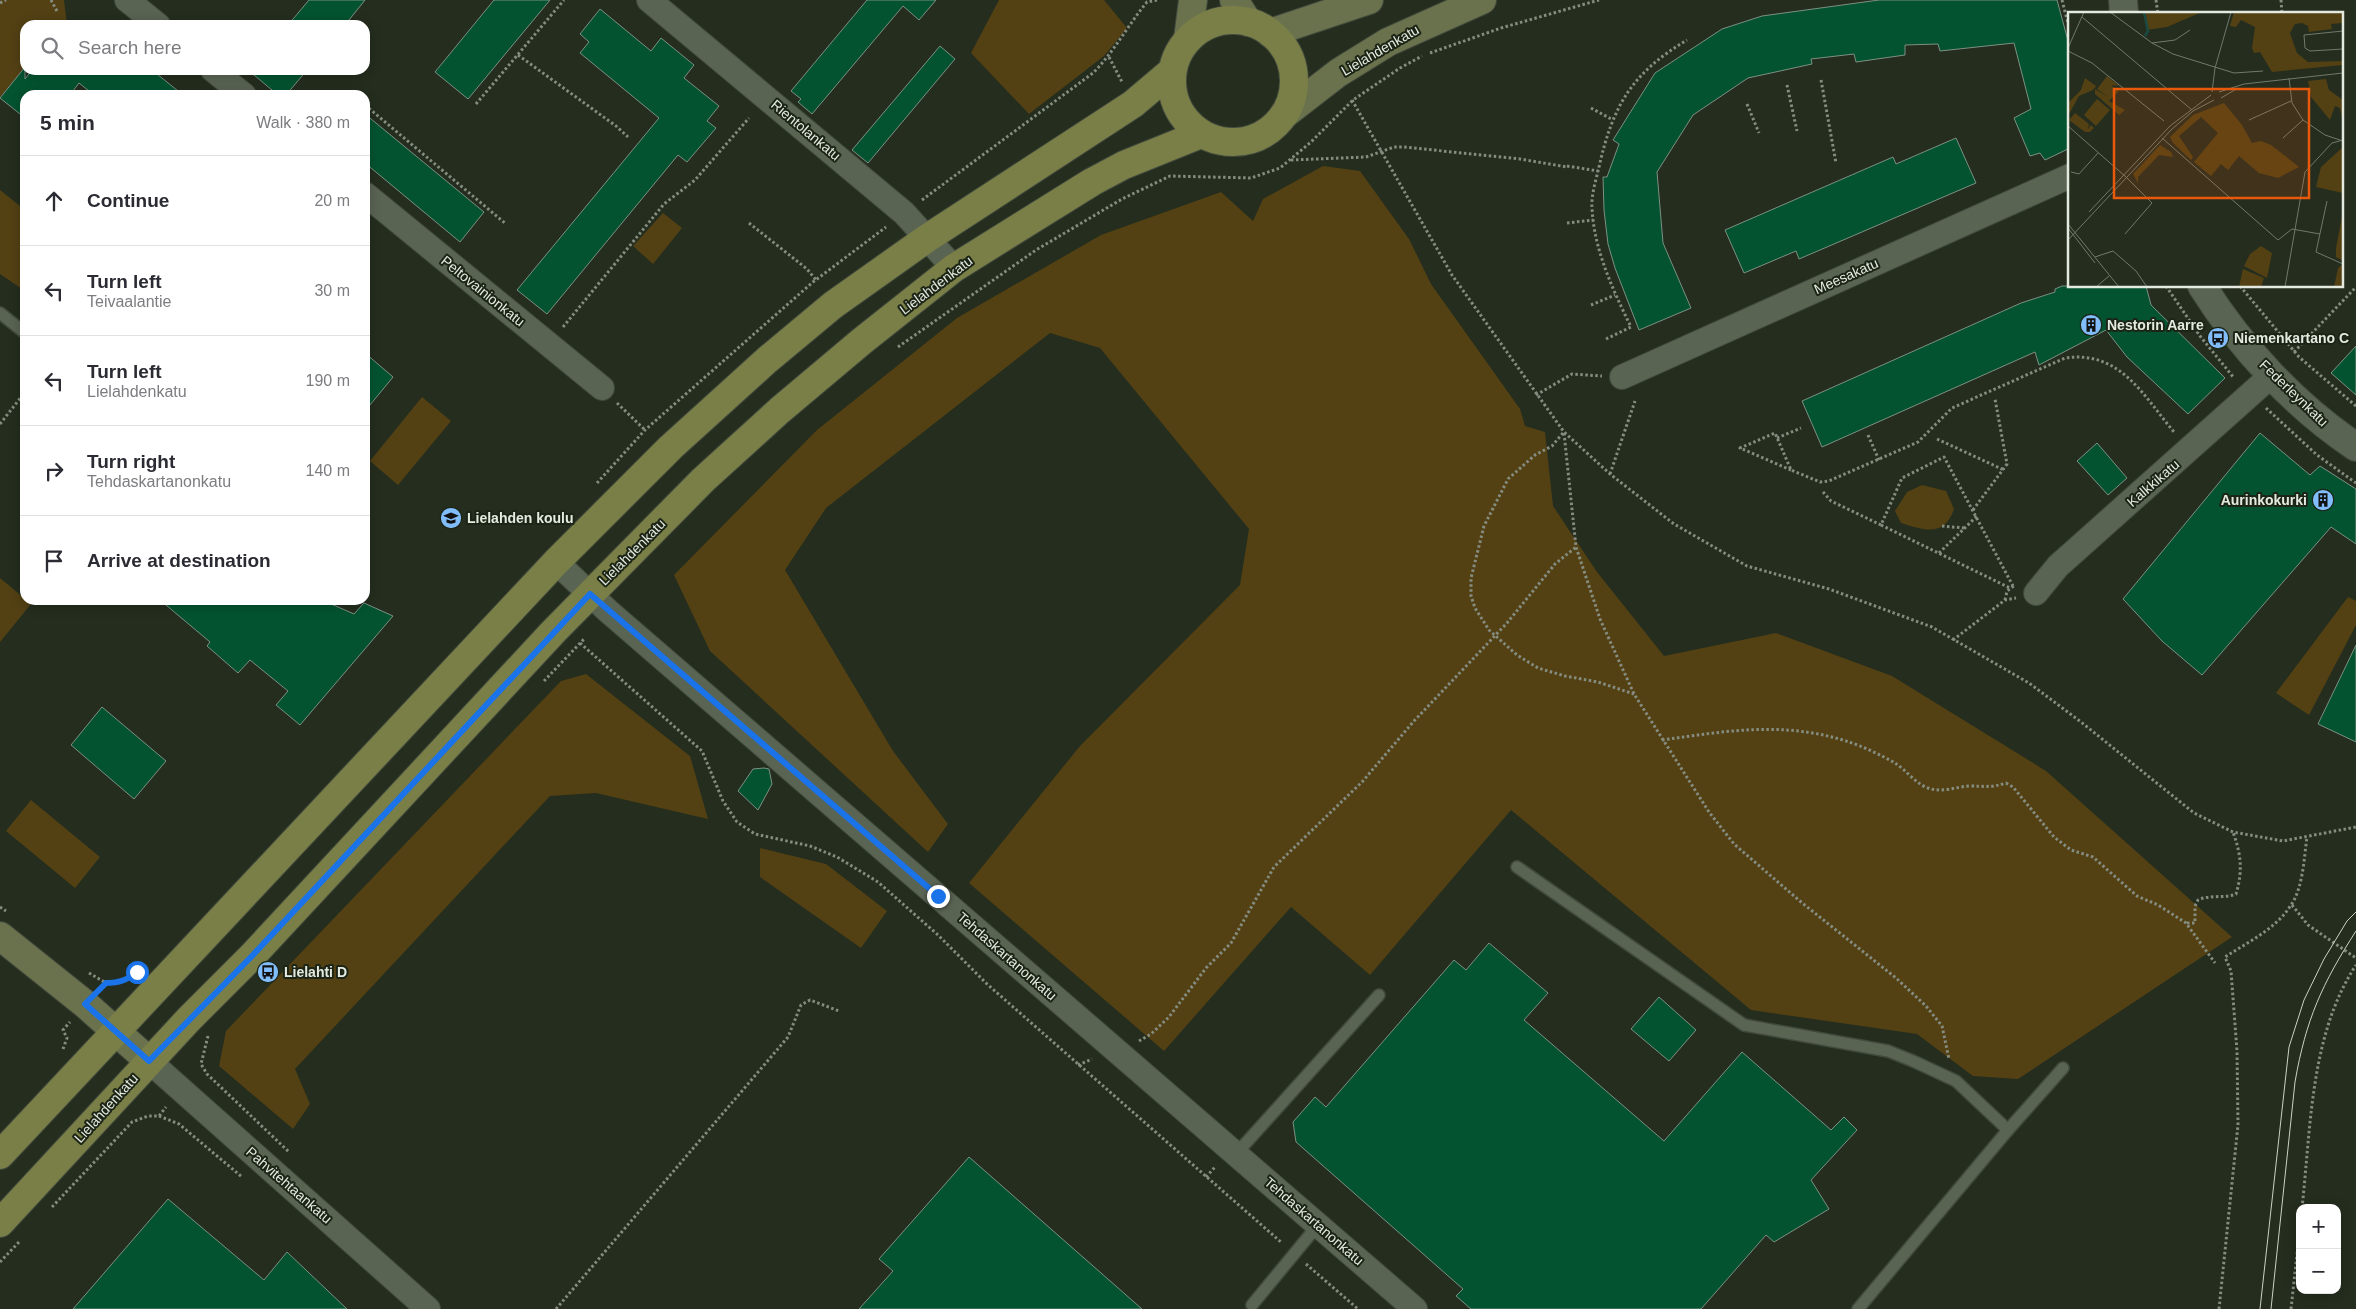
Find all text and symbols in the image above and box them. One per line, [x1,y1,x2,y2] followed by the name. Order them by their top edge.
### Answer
[2068,12,2344,288] inset map
[20,20,370,75] search box
[1338,21,1422,79] street label: Lielahdenkatu
[38,34,66,62] icon: search
[78,37,182,58] text: Search here
[768,96,844,164] street label: Rientolankatu
[40,111,95,134] text: 5 min
[256,114,350,131] text: Walk · 380 m
[40,187,68,215] icon: ahead
[87,190,169,211] text: Continue
[314,192,350,209] text: 20 m
[438,252,528,330] street label: Peltovainionkatu
[896,252,976,318] street label: Lielahdenkatu
[1811,255,1881,297] street label: Meesakatu
[87,271,162,292] text: Turn left
[40,277,68,305] icon: left
[314,282,350,299] text: 30 m
[87,293,172,310] text: Teivaalantie
[2079,313,2103,337] building icon: Nestorin Aarre
[2107,317,2204,333] place label: Nestorin Aarre
[2206,326,2230,350] bus stop icon: Niemenkartano C
[2234,330,2349,346] place label: Niemenkartano C
[2257,356,2331,430] street label: Federleynkatu
[87,361,162,382] text: Turn left
[40,367,68,395] icon: left
[306,372,350,389] text: 190 m
[87,383,187,400] text: Lielahdenkatu
[87,451,175,472] text: Turn right
[2124,456,2182,510] street label: Kalkkikatu
[40,457,68,485] icon: right
[306,462,350,479] text: 140 m
[87,473,231,490] text: Tehdaskartanonkatu
[2311,488,2335,512] building icon: Aurinkokurki
[2221,492,2307,508] place label: Aurinkokurki
[439,506,463,530] school or university icon: Lielahden koulu
[467,510,574,526] place label: Lielahden koulu
[596,516,668,588] street label: Lielahdenkatu
[40,547,68,575] icon: arrive
[87,550,271,571] text: Arrive at destination
[927,885,950,908] route end
[954,909,1060,1003] street label: Tehdaskartanonkatu
[256,960,280,984] bus stop icon: Lielahti D
[126,961,149,984] route start
[284,964,347,980] place label: Lielahti D
[71,1070,141,1146] street label: Lielahdenkatu
[243,1143,335,1227] street label: Pahvitehtaankatu
[1261,1174,1367,1268] street label: Tehdaskartanonkatu
[2296,1204,2341,1294] map controls
[2296,1204,2341,1249] button: +
[2296,1249,2341,1294] button: −

